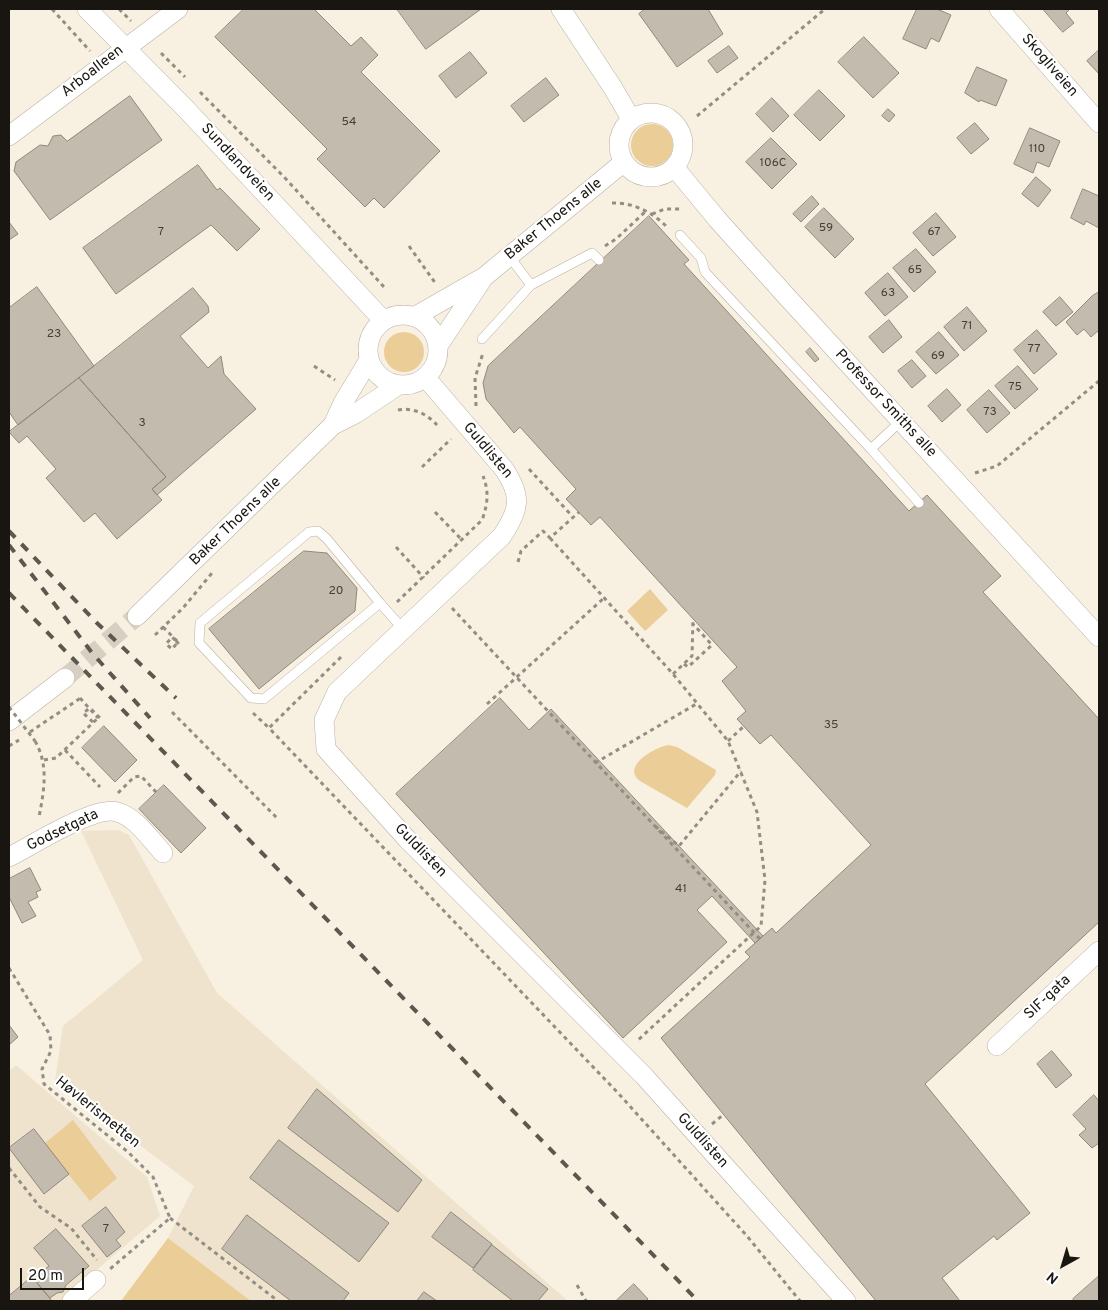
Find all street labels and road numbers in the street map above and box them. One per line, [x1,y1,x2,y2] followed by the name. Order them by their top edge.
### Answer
[1017,31,1081,101] street label: Skogliveien
[58,42,128,102] street label: Arboalleen
[196,120,278,206] street label: Sundlandveien
[502,175,606,265] street label: Baker Thoens alle
[830,346,940,462] street label: Professor Smiths alle
[458,419,516,483] street label: Guldlisten
[187,474,285,570] street label: Baker Thoens alle
[24,806,102,856] street label: Godsetgata
[390,820,450,882] street label: Guldlisten
[1021,972,1075,1024] street label: SIF-gata
[51,1073,143,1153] street label: Høvlerismetten
[673,1110,731,1172] street label: Guldlisten

